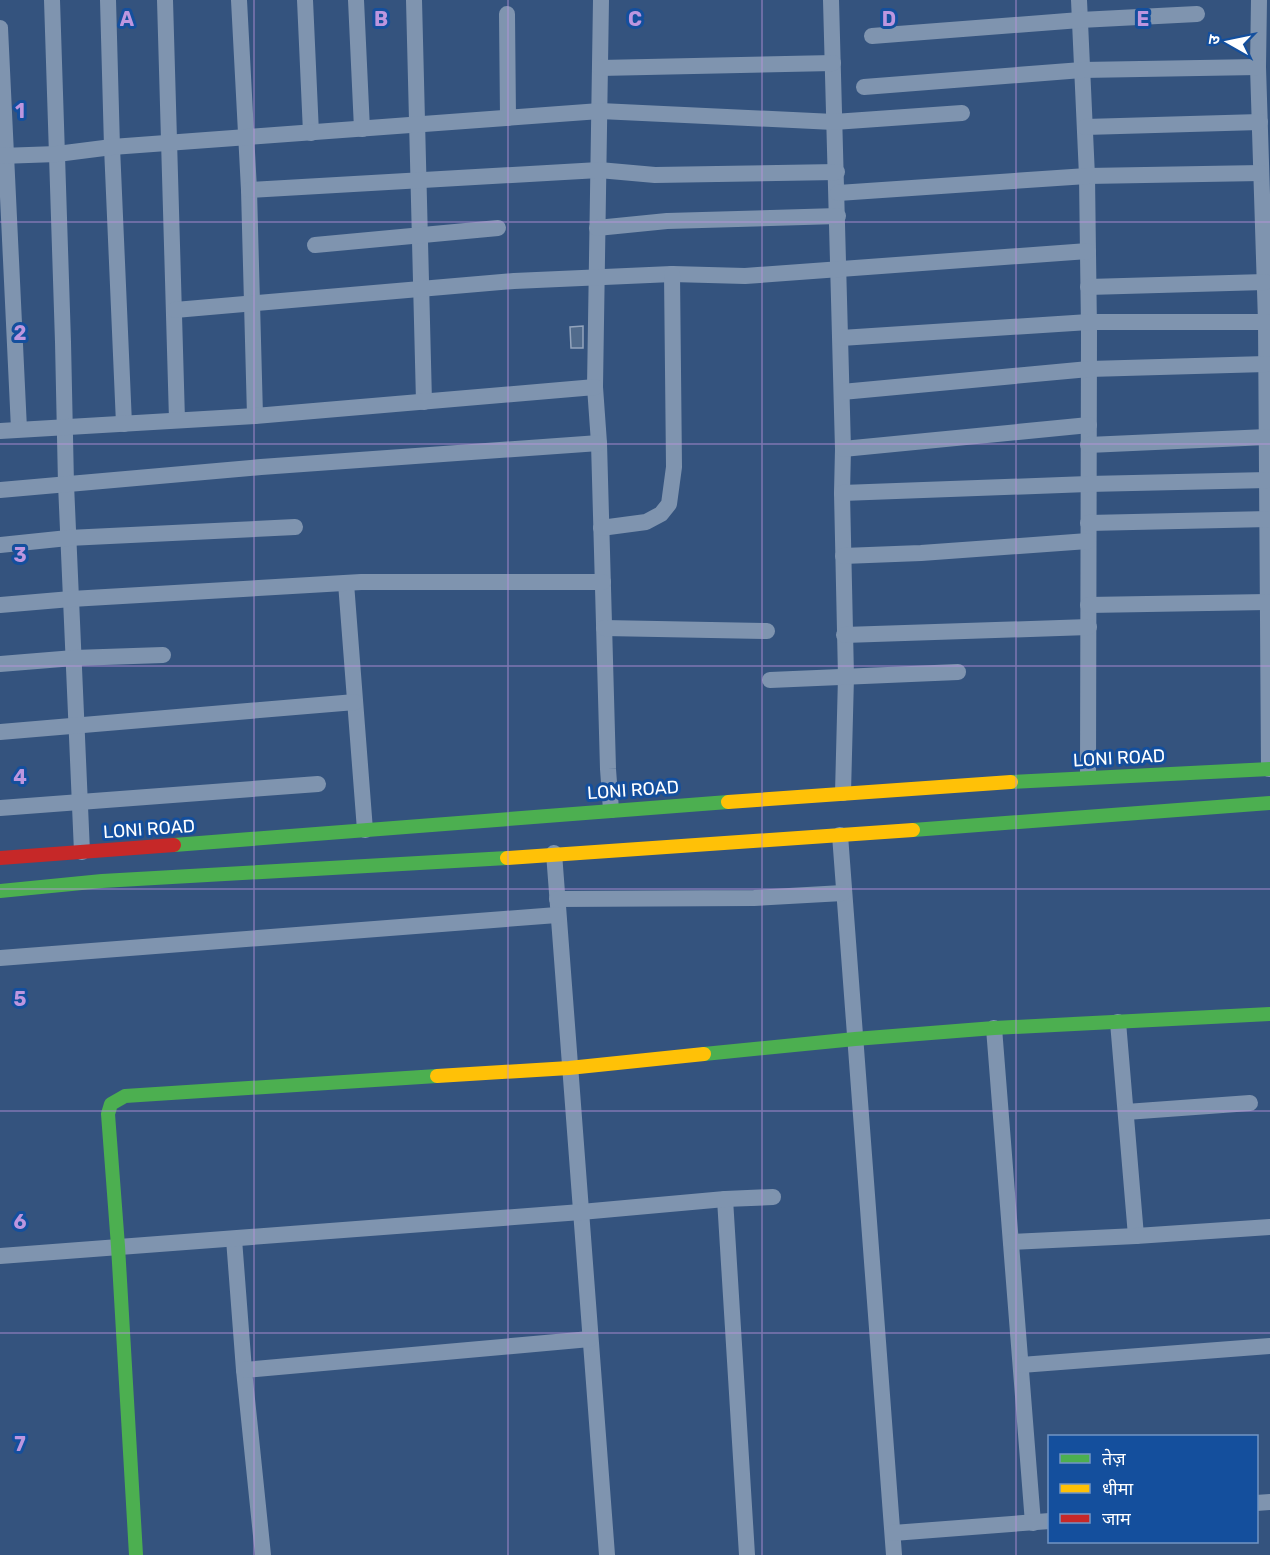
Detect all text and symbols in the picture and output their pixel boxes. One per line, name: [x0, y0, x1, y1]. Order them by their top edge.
text: A: [120, 7, 135, 31]
text: B: [374, 7, 388, 31]
text: C: [628, 7, 642, 31]
text: D: [882, 7, 896, 31]
text: E: [1137, 7, 1149, 31]
north arrow: [1198, 12, 1258, 72]
text: उ: [1204, 33, 1224, 46]
text: 1: [15, 99, 25, 123]
text: 2: [14, 321, 27, 345]
text: 3: [13, 543, 27, 567]
street label: LONI ROAD: [1072, 745, 1166, 771]
text: 4: [13, 765, 27, 789]
street label: LONI ROAD: [586, 776, 680, 804]
street label: LONI ROAD: [102, 815, 196, 843]
text: 5: [14, 987, 27, 1011]
text: 6: [13, 1210, 27, 1234]
text: 7: [14, 1432, 26, 1456]
legend: [1048, 1435, 1258, 1543]
text: तेज़: [1102, 1448, 1126, 1470]
text: धीमा: [1102, 1478, 1133, 1500]
text: जाम: [1102, 1508, 1132, 1530]

